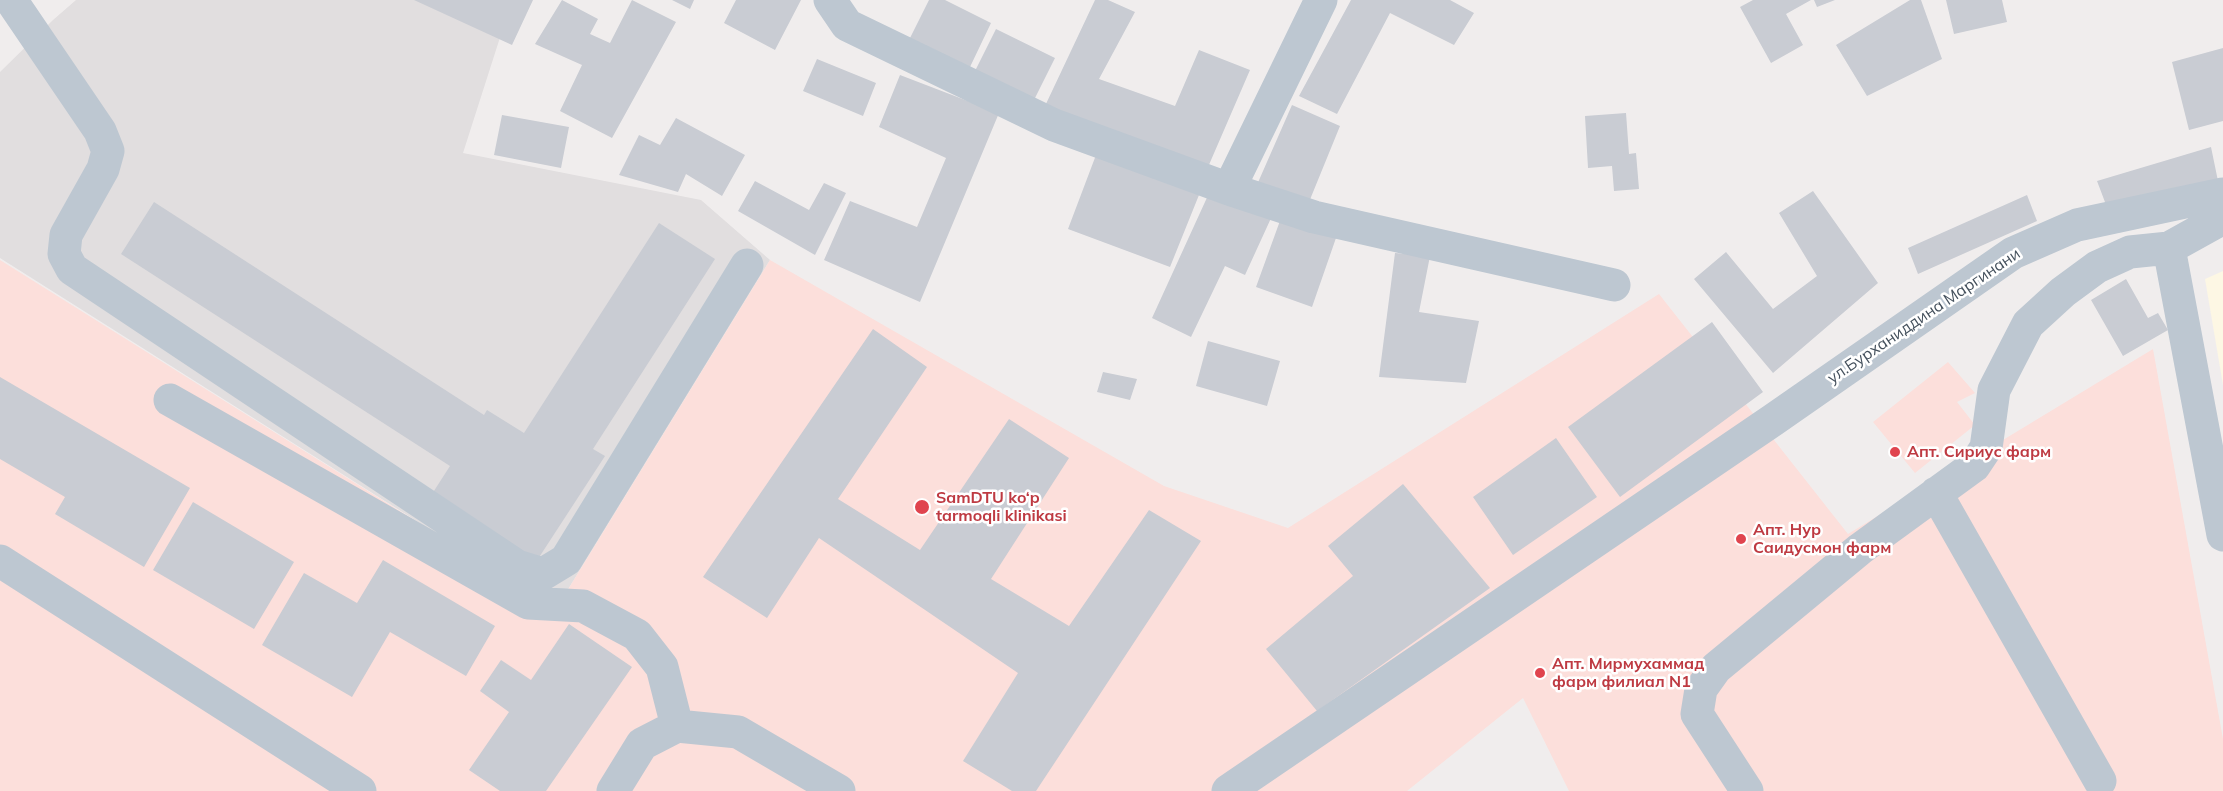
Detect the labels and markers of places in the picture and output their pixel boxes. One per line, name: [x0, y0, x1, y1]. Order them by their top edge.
place label: Апт. Сириус фарм: [1907, 442, 2051, 462]
marker: Апт. Сириус фарм: [1888, 445, 1902, 459]
place label: SamDTU ko‘p tarmoqli klinikasi: [936, 488, 1067, 526]
marker: SamDTU ko‘p tarmoqli klinikasi: [913, 498, 931, 516]
place label: Апт. Нур Саидусмон фарм: [1753, 520, 1891, 558]
marker: Апт. Нур Саидусмон фарм: [1734, 532, 1748, 546]
place label: Апт. Мирмухаммад фарм филиал N1: [1552, 654, 1704, 692]
marker: Апт. Мирмухаммад фарм филиал N1: [1533, 666, 1547, 680]

